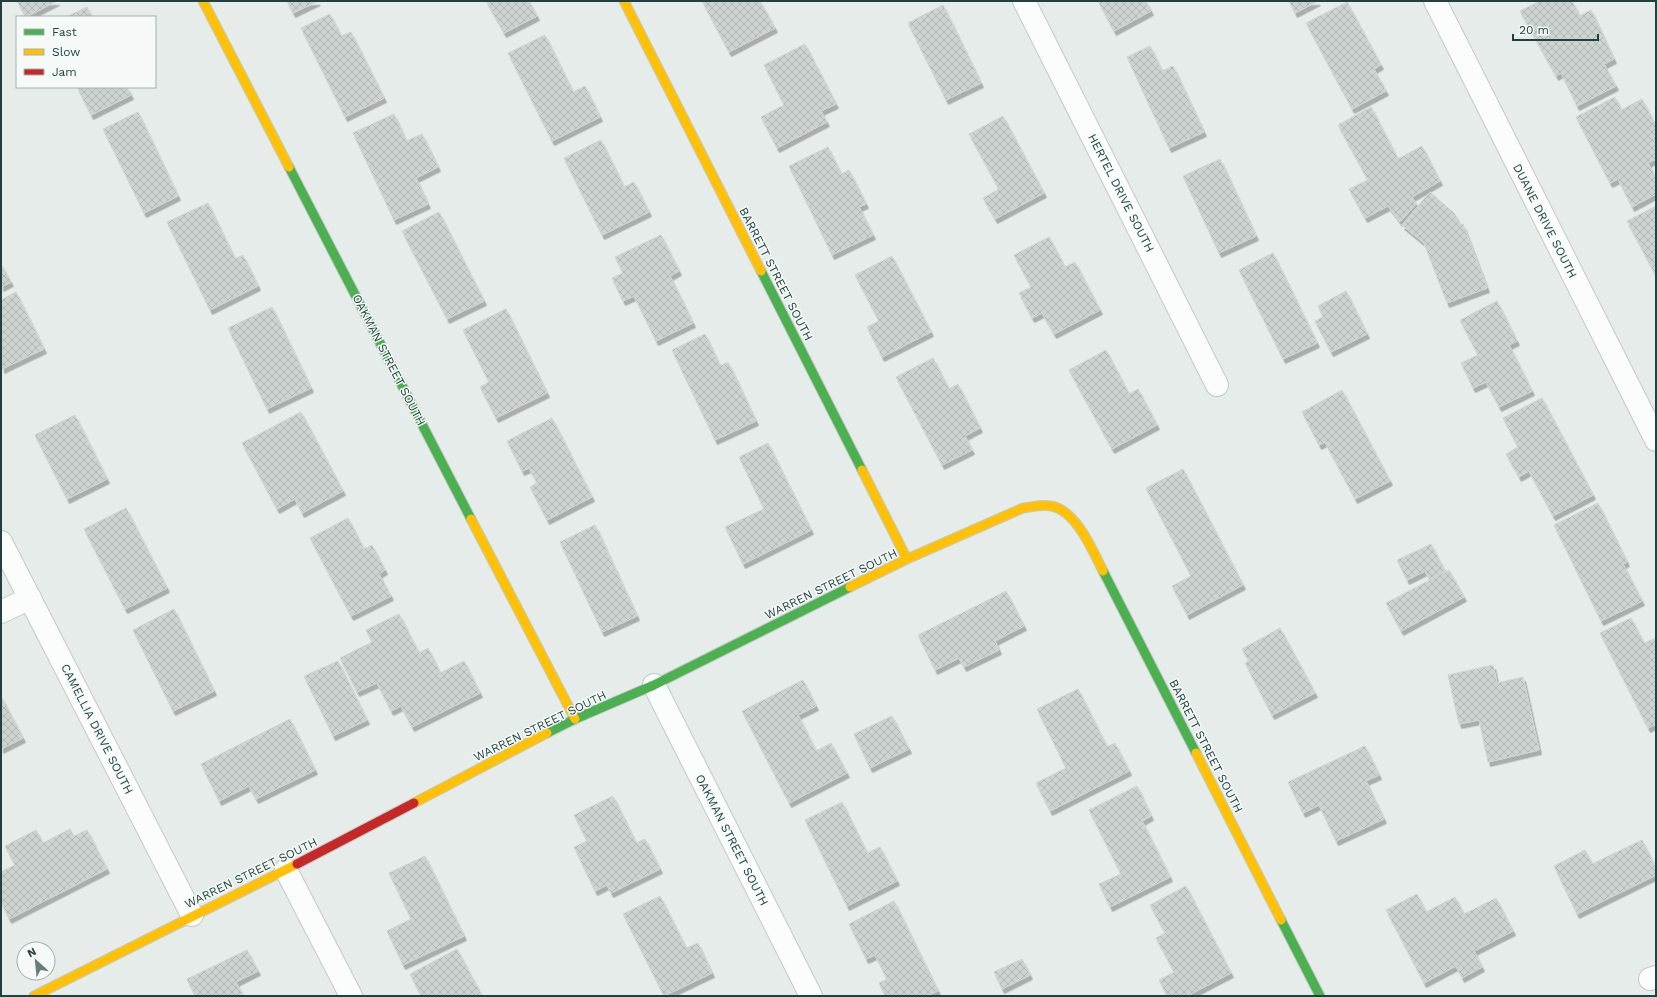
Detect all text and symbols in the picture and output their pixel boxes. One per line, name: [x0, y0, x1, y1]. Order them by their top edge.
legend: [16, 16, 156, 88]
scale bar: [1513, 16, 1598, 42]
text: 20 m: [1519, 23, 1549, 37]
text: Fast: [52, 25, 77, 39]
text: Slow: [52, 45, 80, 59]
text: Jam: [52, 65, 77, 79]
street label: HERTEL DRIVE SOUTH: [1085, 131, 1157, 255]
street label: DUANE DRIVE SOUTH: [1510, 162, 1580, 280]
street label: BARRETT STREET SOUTH: [736, 205, 816, 343]
street label: OAKMAN STREET SOUTH: [350, 292, 428, 428]
street label: WARREN STREET SOUTH: [762, 546, 900, 622]
street label: CAMELLIA DRIVE SOUTH: [58, 661, 136, 797]
street label: BARRETT STREET SOUTH: [1166, 677, 1246, 815]
street label: WARREN STREET SOUTH: [471, 688, 609, 764]
street label: OAKMAN STREET SOUTH: [693, 772, 771, 908]
street label: WARREN STREET SOUTH: [182, 835, 320, 911]
north arrow: [16, 941, 56, 981]
text: N: [25, 945, 38, 960]

